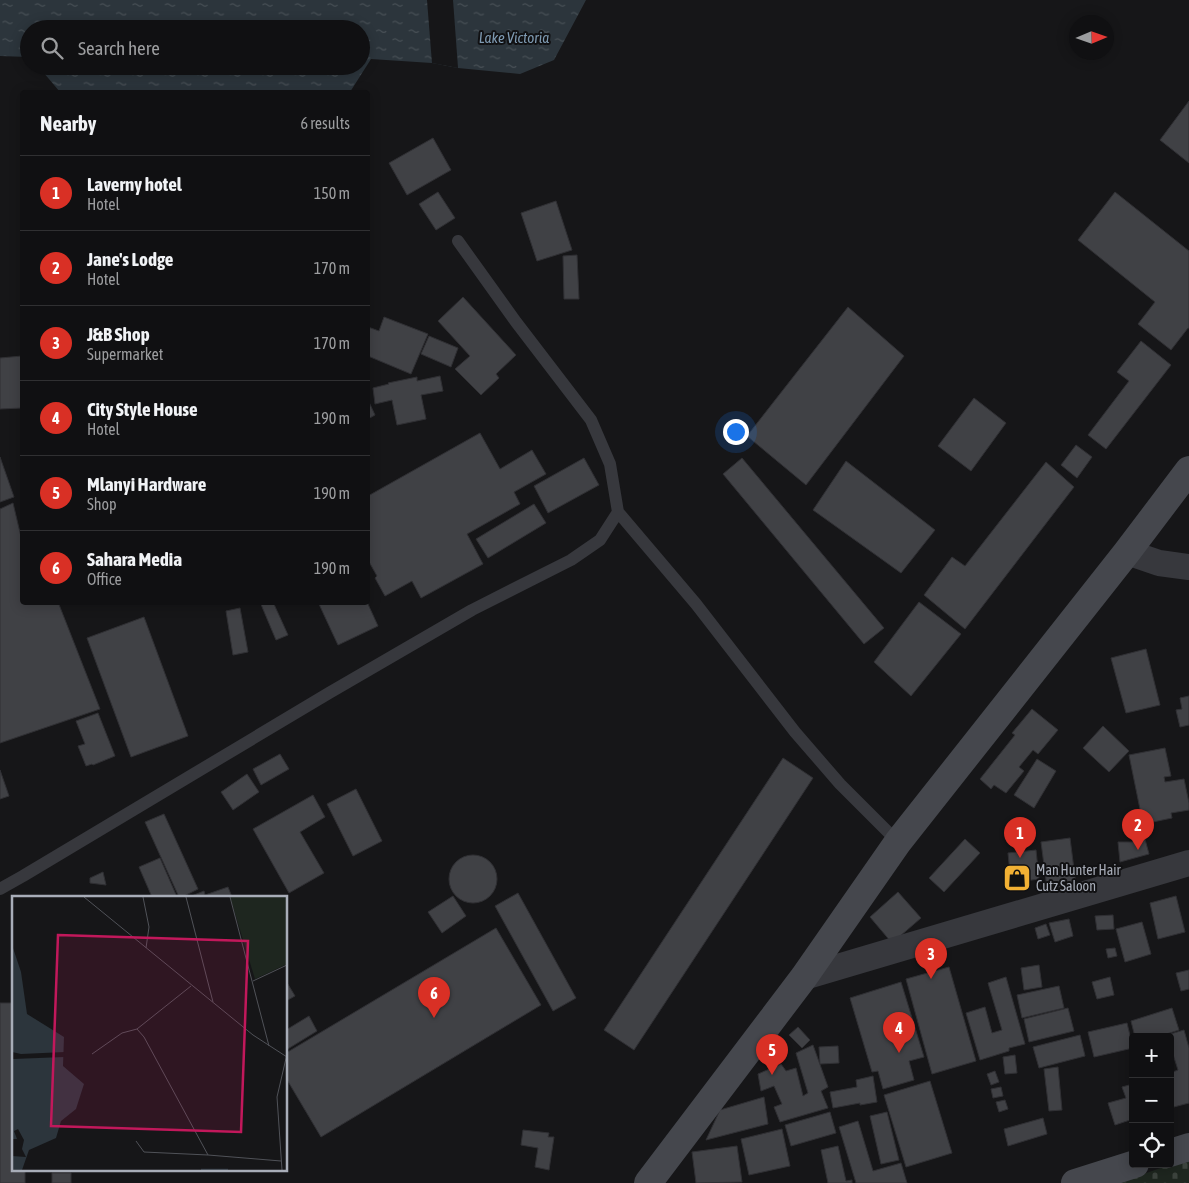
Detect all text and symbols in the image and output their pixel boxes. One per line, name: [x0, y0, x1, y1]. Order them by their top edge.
north arrow: [1069, 15, 1114, 60]
search box: [20, 20, 370, 75]
water label: Lake Victoria: [479, 29, 549, 46]
icon: search: [38, 34, 66, 62]
text: Search here: [78, 37, 160, 59]
text: Nearby: [40, 111, 96, 135]
text: 6 results: [300, 114, 350, 132]
text: Laverny hotel: [87, 173, 182, 195]
text: 1: [52, 184, 60, 202]
text: 150 m: [314, 184, 350, 202]
text: Hotel: [87, 195, 120, 213]
text: Jane's Lodge: [87, 248, 173, 270]
text: 2: [52, 259, 60, 277]
text: 170 m: [314, 259, 350, 277]
text: Hotel: [87, 270, 120, 288]
text: J&B Shop: [87, 323, 150, 345]
text: 3: [52, 334, 60, 352]
text: 170 m: [314, 334, 350, 352]
text: Supermarket: [87, 345, 163, 363]
text: City Style House: [87, 398, 198, 420]
text: 4: [52, 409, 60, 427]
text: 190 m: [314, 409, 350, 427]
your location: [723, 419, 749, 445]
text: Hotel: [87, 420, 120, 438]
text: Mlanyi Hardware: [87, 473, 206, 495]
text: 5: [52, 484, 60, 502]
text: 190 m: [314, 484, 350, 502]
text: Shop: [87, 495, 117, 513]
text: Sahara Media: [87, 548, 182, 570]
text: 6: [52, 559, 60, 577]
text: 190 m: [314, 559, 350, 577]
text: Office: [87, 570, 122, 588]
pin: 2: [1122, 809, 1154, 850]
pin: 1: [1004, 817, 1036, 858]
place label: Man Hunter Hair Cutz Saloon: [1036, 862, 1121, 894]
shop icon: Man Hunter Hair Cutz Saloon: [1002, 863, 1032, 893]
inset map: [12, 896, 288, 1170]
pin: 3: [915, 938, 947, 979]
pin: 6: [418, 977, 450, 1018]
pin: 4: [883, 1012, 915, 1053]
map controls: [1129, 1033, 1174, 1168]
button: +: [1129, 1033, 1174, 1078]
pin: 5: [756, 1034, 788, 1075]
button: −: [1129, 1078, 1174, 1123]
button: locate: [1129, 1123, 1174, 1168]

